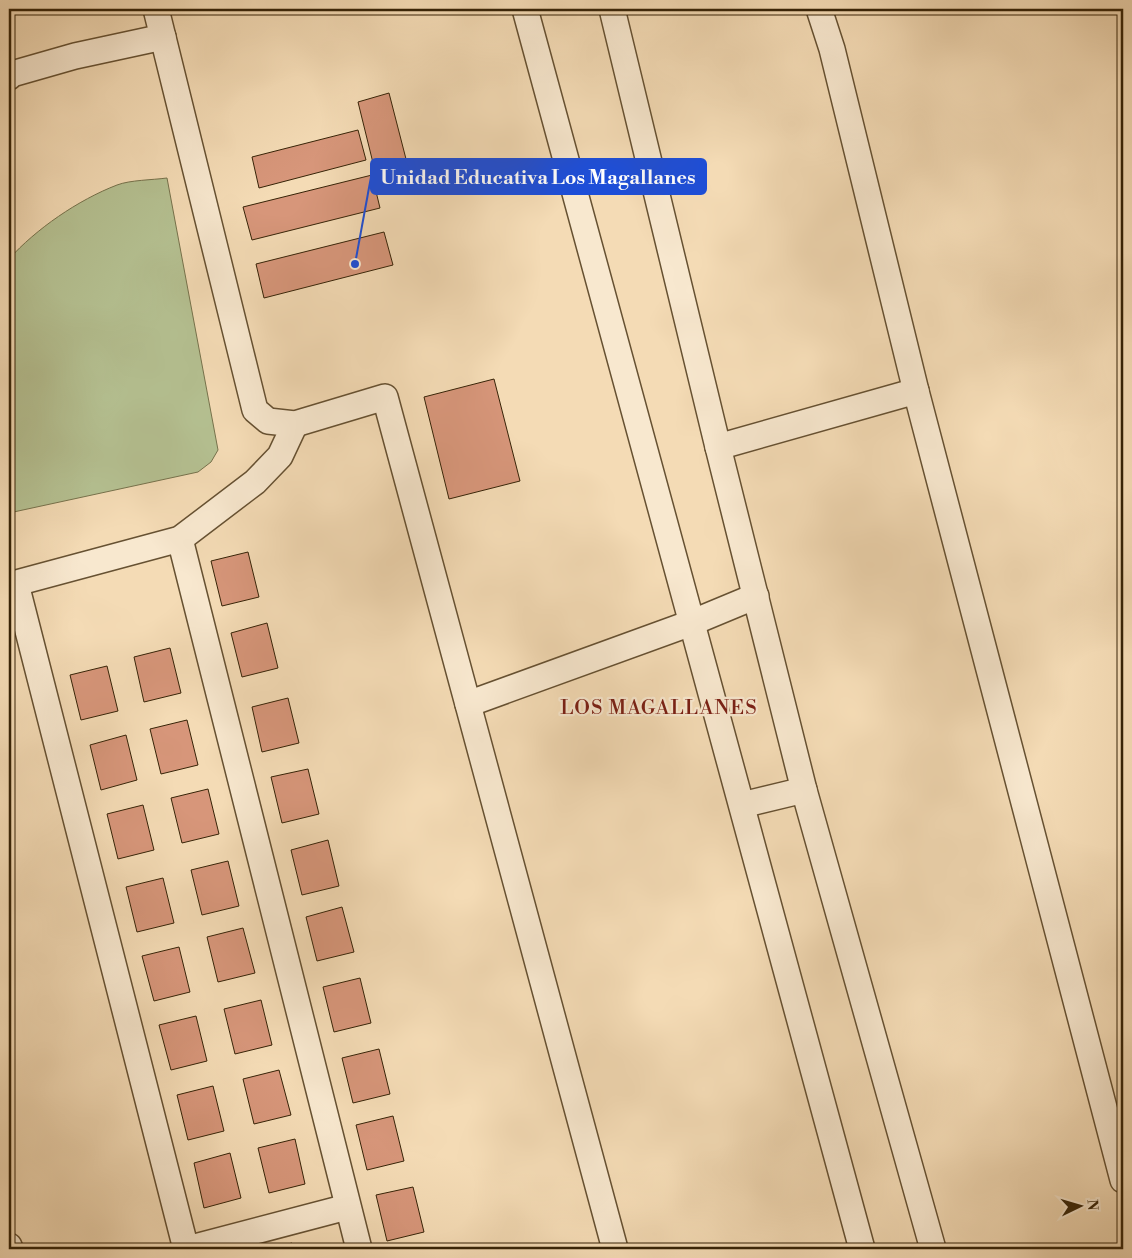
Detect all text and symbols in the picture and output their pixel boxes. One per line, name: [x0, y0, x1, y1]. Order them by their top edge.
callout: Unidad Educativa Los Magallanes: [371, 159, 706, 194]
text: Unidad Educativa Los Magallanes: [380, 166, 696, 191]
district label: LOS MAGALLANES: [560, 696, 758, 721]
north arrow: [1054, 1180, 1104, 1230]
text: N: [1083, 1199, 1101, 1211]

